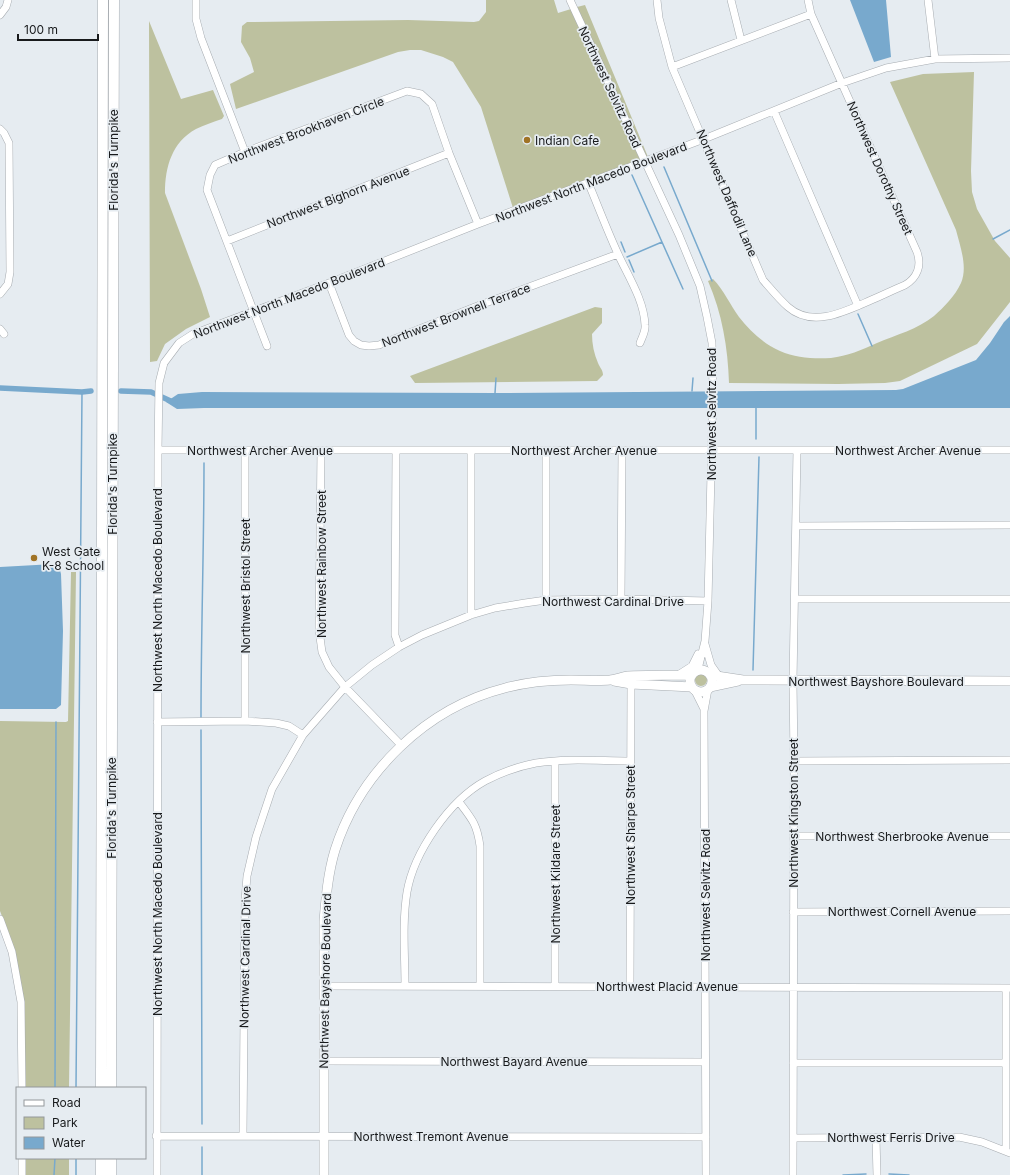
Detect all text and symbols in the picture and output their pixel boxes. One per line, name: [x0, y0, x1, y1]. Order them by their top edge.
scale bar: [18, 16, 98, 42]
text: 100 m: [24, 22, 58, 37]
street label: Northwest Selvitz Road: [575, 24, 645, 150]
street label: Northwest Brookhaven Circle: [226, 93, 386, 167]
street label: Northwest Dorothy Street: [844, 99, 916, 237]
street label: Florida's Turnpike: [106, 109, 121, 211]
street label: Northwest Daffodil Lane: [693, 127, 761, 259]
place label: Indian Cafe: [535, 133, 599, 148]
marker: Indian Cafe: [522, 135, 532, 145]
street label: Northwest North Macedo Boulevard: [493, 138, 689, 226]
street label: Northwest Bighorn Avenue: [264, 163, 412, 231]
street label: Northwest North Macedo Boulevard: [191, 254, 387, 342]
street label: Northwest Brownell Terrace: [380, 280, 532, 350]
street label: Northwest Selvitz Road: [704, 348, 719, 480]
street label: Florida's Turnpike: [105, 433, 120, 535]
street label: Northwest Archer Avenue: [187, 443, 333, 458]
street label: Northwest Archer Avenue: [511, 443, 657, 458]
street label: Northwest Archer Avenue: [835, 443, 981, 458]
street label: Northwest North Macedo Boulevard: [150, 488, 165, 692]
street label: Northwest Rainbow Street: [314, 490, 329, 638]
street label: Northwest Bristol Street: [238, 518, 253, 654]
place label: West Gate K-8 School: [42, 544, 104, 573]
marker: West Gate K-8 School: [29, 553, 39, 563]
street label: Northwest Cardinal Drive: [542, 594, 684, 609]
street label: Northwest Bayshore Boulevard: [788, 674, 964, 689]
street label: Northwest Kingston Street: [786, 738, 801, 888]
street label: Florida's Turnpike: [104, 757, 119, 859]
street label: Northwest Sharpe Street: [623, 765, 638, 905]
street label: Northwest Kildare Street: [548, 804, 563, 943]
street label: Northwest North Macedo Boulevard: [150, 812, 165, 1016]
street label: Northwest Selvitz Road: [698, 829, 713, 961]
street label: Northwest Sherbrooke Avenue: [815, 829, 989, 844]
street label: Northwest Cardinal Drive: [236, 886, 254, 1028]
street label: Northwest Bayshore Boulevard: [316, 893, 334, 1069]
street label: Northwest Cornell Avenue: [828, 904, 976, 919]
street label: Northwest Placid Avenue: [596, 979, 738, 994]
street label: Northwest Bayard Avenue: [440, 1054, 588, 1069]
legend: [16, 1087, 146, 1159]
text: Road: [52, 1095, 81, 1110]
text: Park: [52, 1115, 78, 1130]
street label: Northwest Tremont Avenue: [354, 1129, 508, 1144]
street label: Northwest Ferris Drive: [827, 1130, 955, 1145]
text: Water: [52, 1135, 86, 1150]

